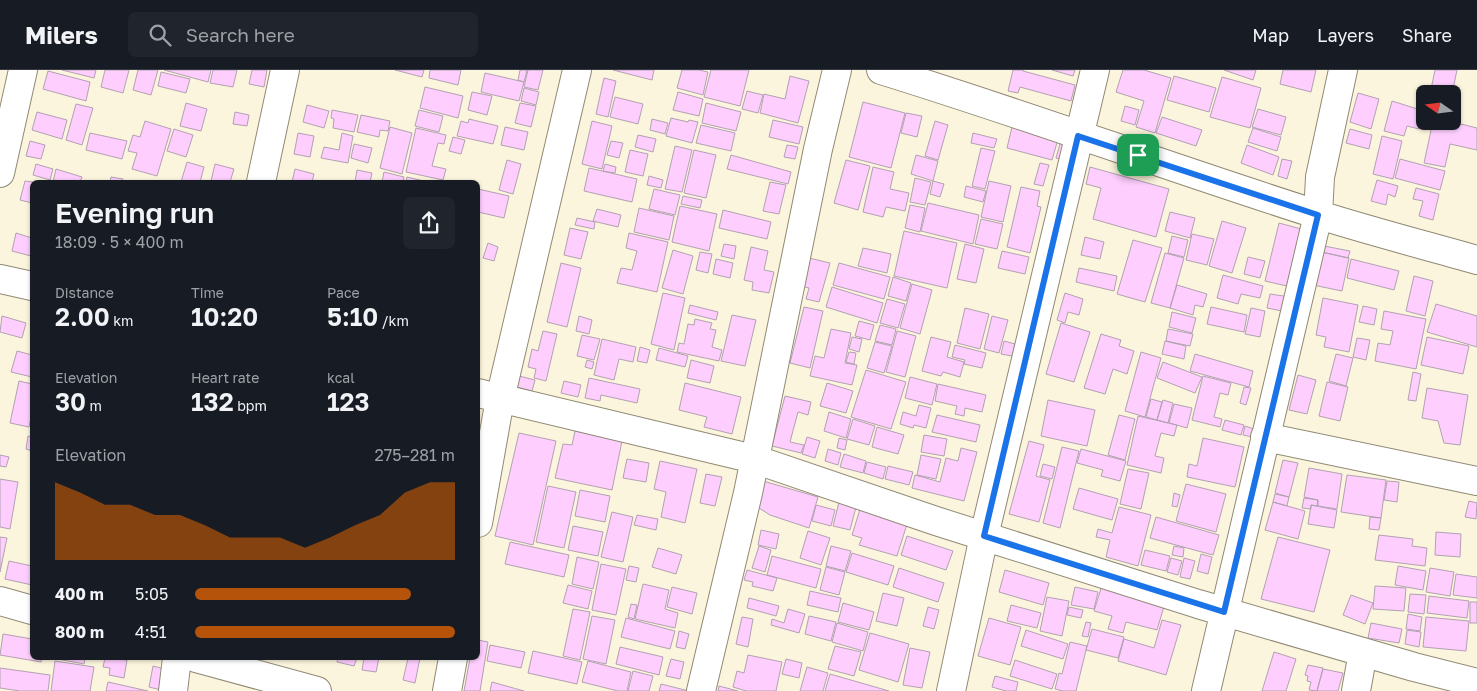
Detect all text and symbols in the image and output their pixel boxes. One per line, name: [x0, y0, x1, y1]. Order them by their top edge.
search box: [128, 12, 478, 57]
text: Milers: [25, 20, 98, 49]
icon: search: [146, 21, 174, 49]
text: Search here: [186, 23, 295, 46]
text: Map: [1252, 24, 1289, 46]
text: Layers: [1317, 24, 1374, 46]
text: Share: [1402, 24, 1452, 46]
north arrow: [1416, 85, 1461, 130]
map controls: [1416, 85, 1461, 130]
pin: [1117, 134, 1159, 176]
icon: arrive: [1124, 141, 1152, 169]
text: Evening run: [55, 196, 214, 229]
button: share: [403, 197, 455, 249]
text: 18:09 · 5 × 400 m: [55, 232, 184, 252]
text: Distance: [55, 284, 114, 301]
text: Time: [191, 284, 224, 301]
text: Pace: [327, 284, 360, 301]
text: 2.00: [55, 301, 110, 332]
text: 10:20: [191, 301, 258, 332]
text: 5:10: [327, 301, 378, 332]
text: km: [110, 312, 134, 329]
text: /km: [378, 312, 409, 329]
text: Elevation: [55, 369, 117, 386]
text: Heart rate: [191, 369, 259, 386]
text: kcal: [327, 369, 355, 386]
text: 30: [55, 386, 86, 417]
text: 132: [191, 386, 234, 417]
text: 123: [327, 386, 370, 417]
text: m: [86, 397, 102, 414]
text: bpm: [234, 397, 267, 414]
text: Elevation: [55, 445, 126, 465]
text: 275–281 m: [375, 445, 455, 465]
text: 400 m: [55, 584, 104, 604]
text: 5:05: [135, 584, 168, 604]
text: 800 m: [55, 622, 104, 642]
text: 4:51: [135, 622, 167, 642]

